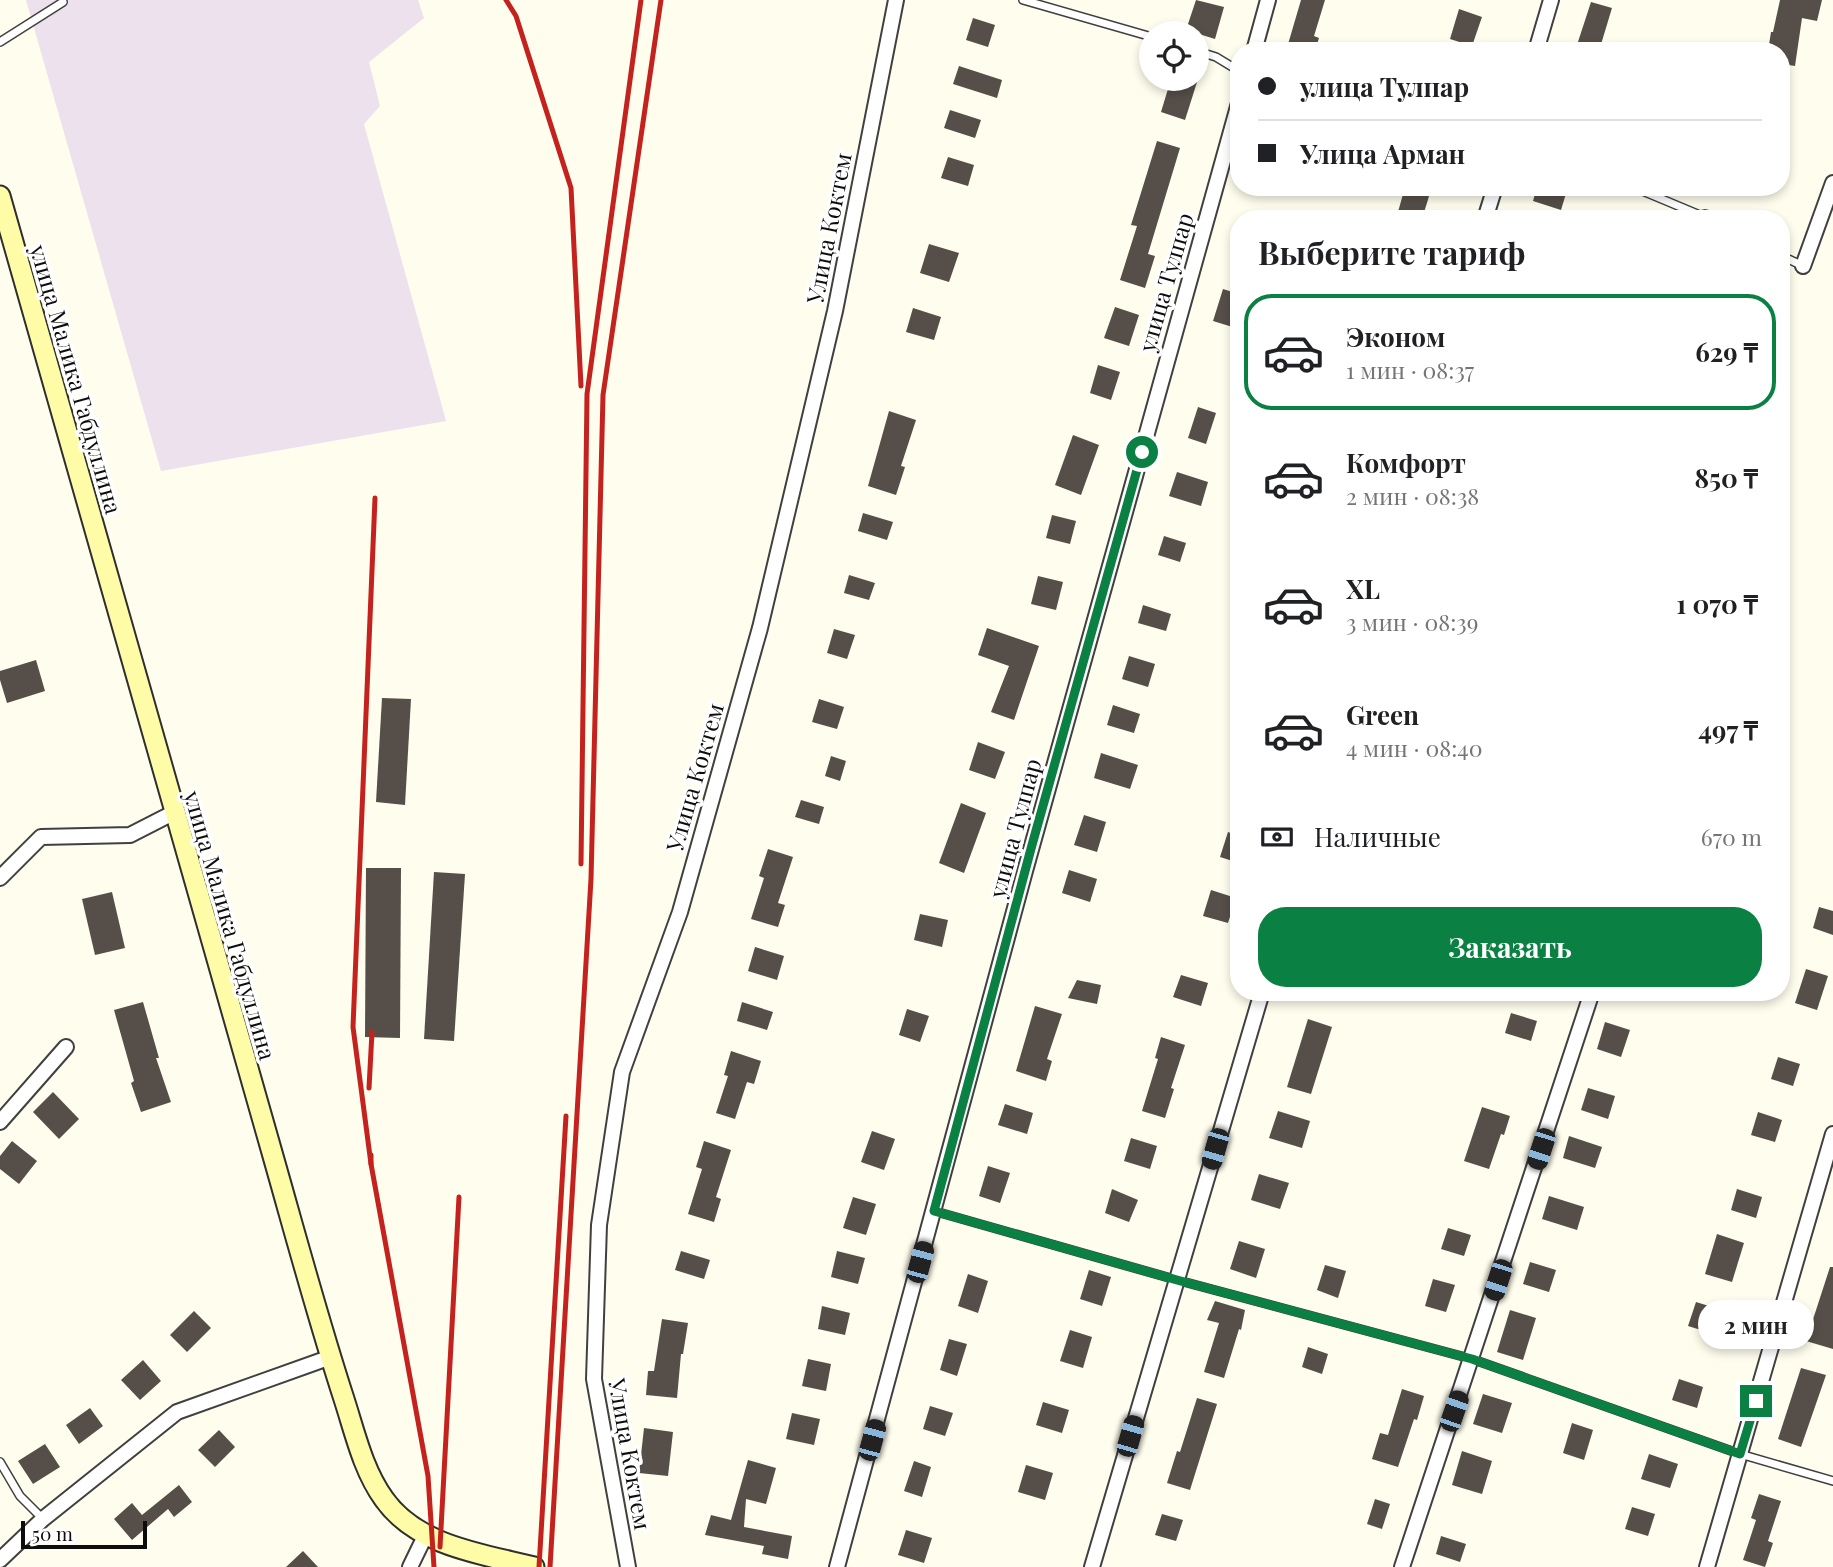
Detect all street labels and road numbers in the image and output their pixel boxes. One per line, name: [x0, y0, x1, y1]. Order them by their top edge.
street label: Улица Коктем: [798, 150, 858, 307]
street label: улица Тулпар: [1130, 209, 1200, 356]
street label: улица Малика Габдуллина: [23, 240, 130, 518]
street label: Улица Коктем: [658, 699, 730, 856]
street label: улица Тулпар: [980, 755, 1047, 902]
street label: улица Малика Габдуллина: [177, 786, 284, 1064]
street label: Улица Коктем: [602, 1375, 660, 1532]

